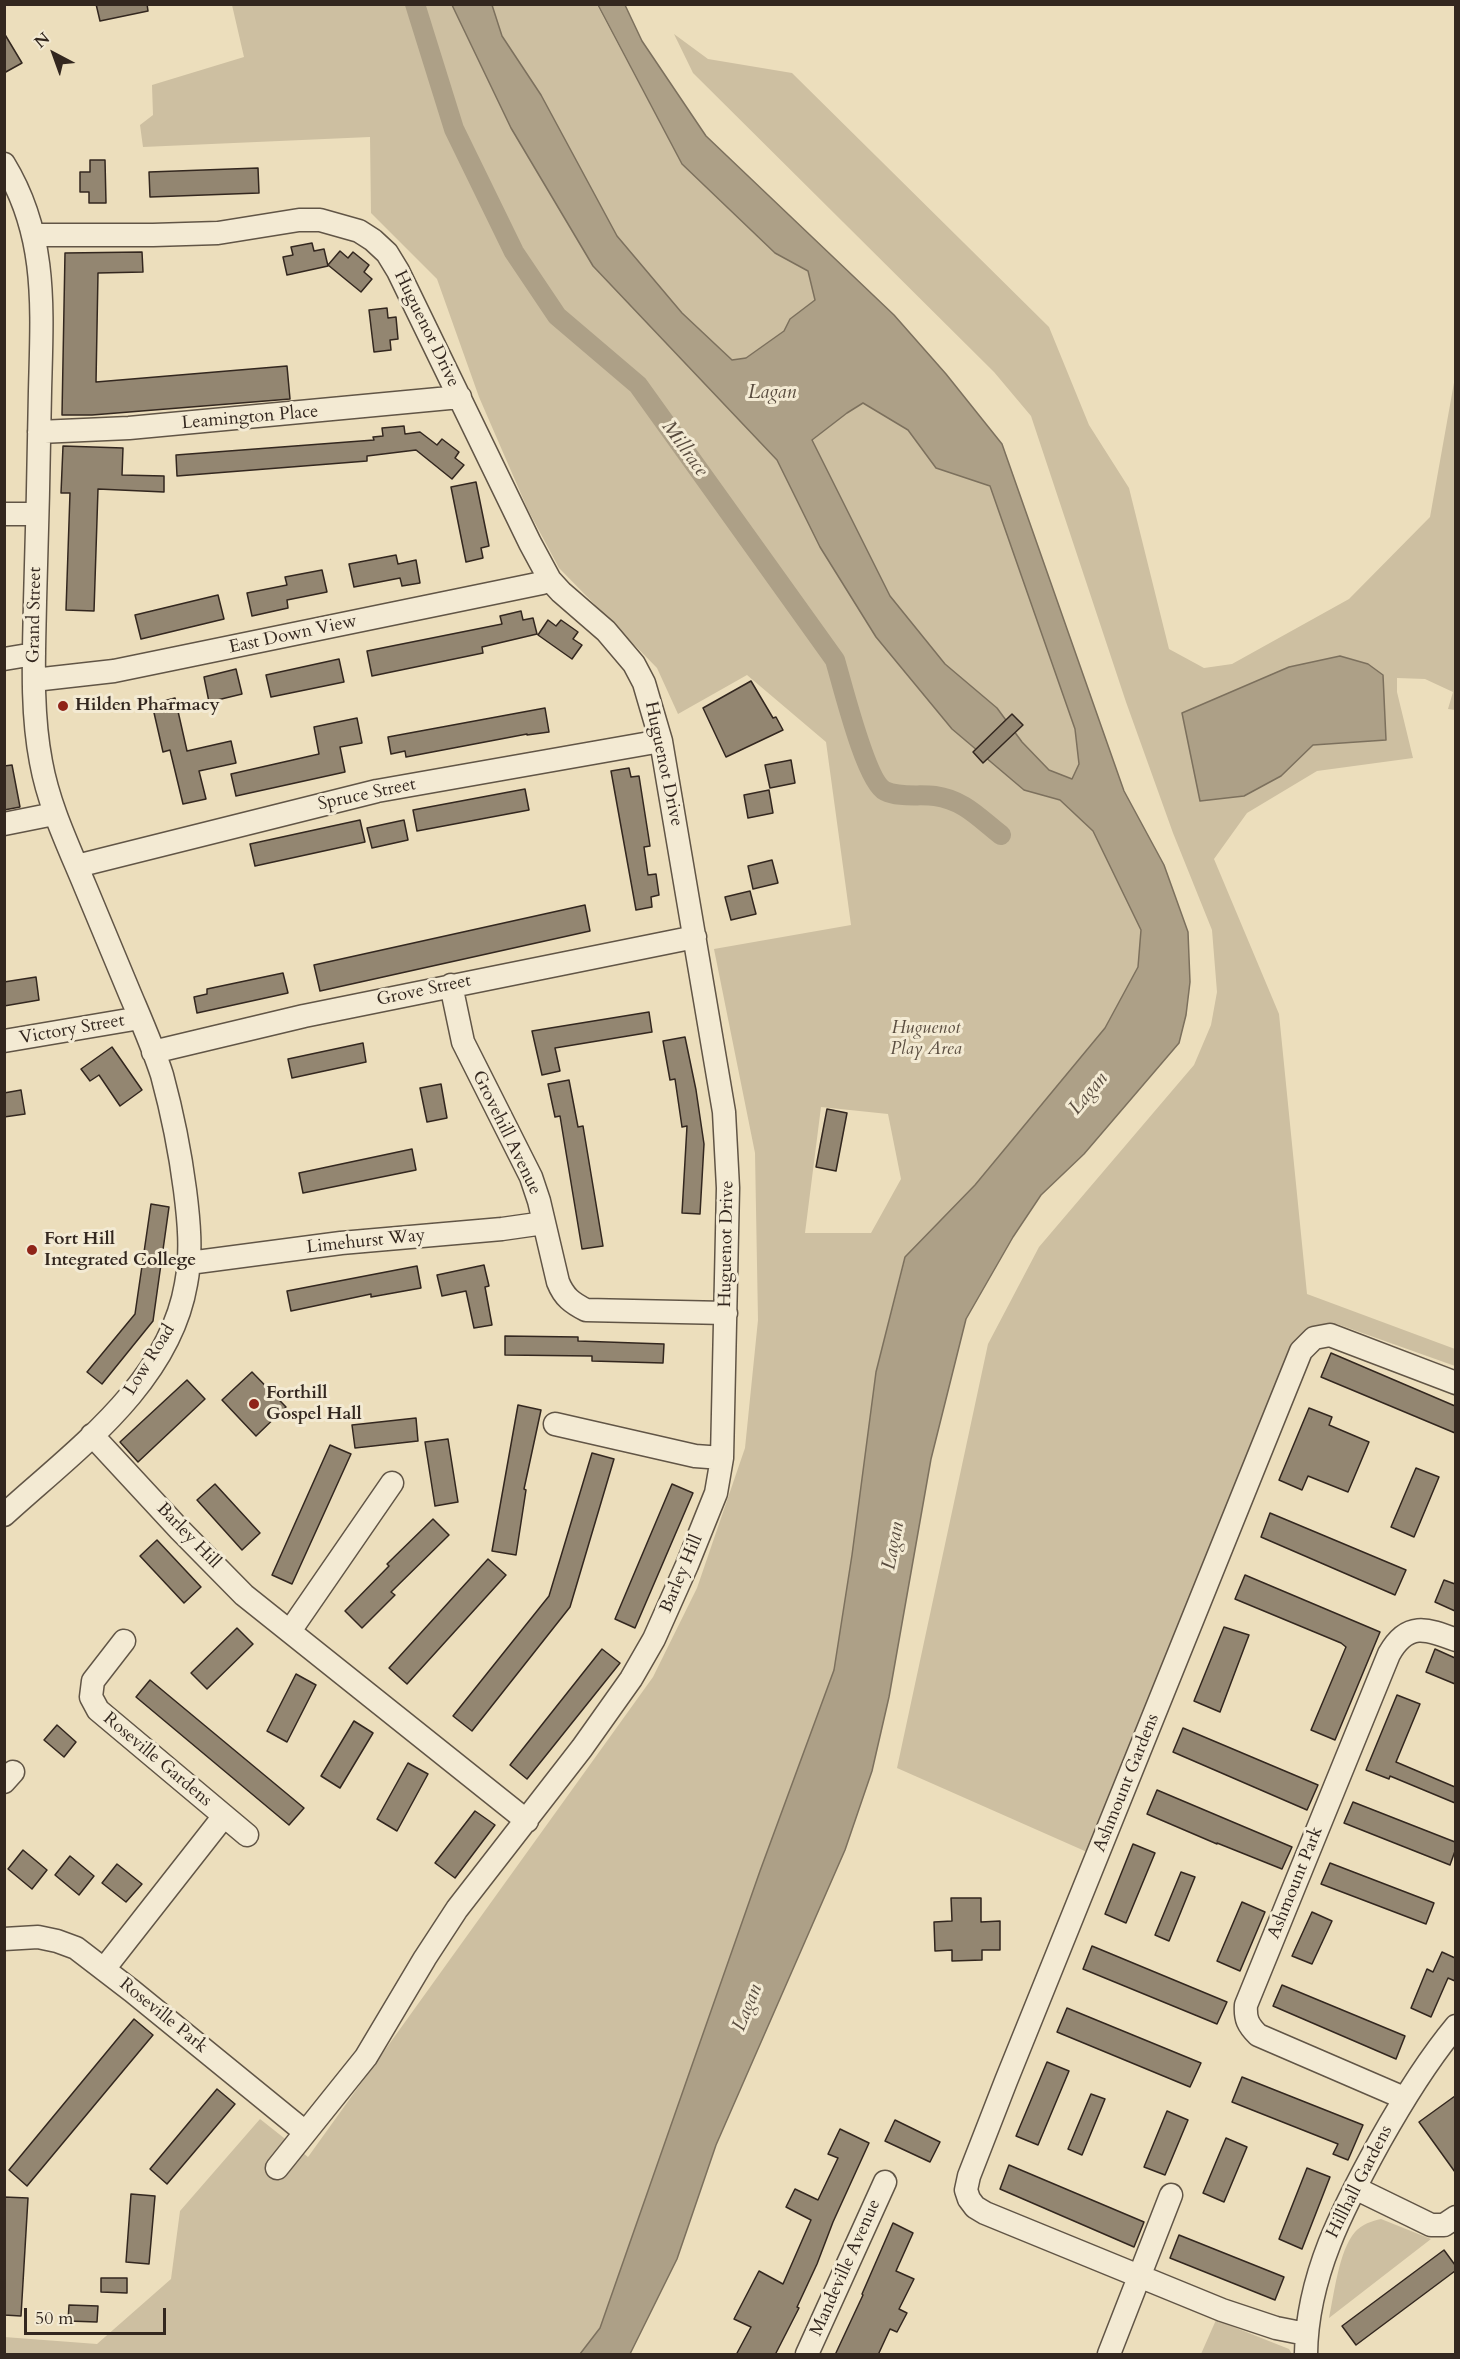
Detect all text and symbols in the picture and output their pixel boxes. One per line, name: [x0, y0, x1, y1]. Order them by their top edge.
north arrow: [24, 24, 84, 84]
text: N: [30, 28, 55, 53]
street label: Huguenot Drive: [388, 267, 464, 391]
water label: Lagan: [748, 381, 796, 405]
street label: Leamington Place: [181, 401, 319, 435]
water label: Millrace: [656, 416, 712, 482]
street label: Grand Street: [23, 567, 47, 663]
street label: East Down View: [227, 611, 359, 659]
place label: Hilden Pharmacy: [75, 695, 220, 717]
marker: Hilden Pharmacy: [56, 699, 70, 713]
street label: Huguenot Drive: [639, 700, 687, 828]
street label: Spruce Street: [316, 774, 418, 816]
street label: Grove Street: [375, 970, 473, 1012]
street label: Victory Street: [18, 1010, 126, 1050]
park label: Huguenot Play Area: [890, 1018, 962, 1060]
street label: Grovehill Avenue: [467, 1068, 545, 1198]
water label: Lagan: [1064, 1068, 1114, 1120]
street label: Huguenot Drive: [715, 1180, 739, 1308]
street label: Limehurst Way: [306, 1225, 426, 1259]
place label: Fort Hill Integrated College: [44, 1229, 196, 1272]
marker: Fort Hill Integrated College: [25, 1243, 39, 1257]
street label: Low Road: [120, 1321, 180, 1399]
place label: Forthill Gospel Hall: [266, 1383, 362, 1426]
marker: Forthill Gospel Hall: [247, 1397, 261, 1411]
street label: Barley Hill: [151, 1499, 225, 1573]
water label: Lagan: [878, 1520, 910, 1572]
street label: Barley Hill: [656, 1532, 708, 1616]
street label: Roseville Gardens: [98, 1708, 216, 1812]
street label: Ashmount Gardens: [1089, 1711, 1165, 1855]
street label: Ashmount Park: [1264, 1824, 1328, 1942]
street label: Roseville Park: [114, 1974, 212, 2058]
water label: Lagan: [728, 1981, 768, 2035]
street label: Hillhall Gardens: [1322, 2122, 1398, 2242]
street label: Mandeville Avenue: [806, 2196, 886, 2340]
scale bar: [27, 2296, 170, 2334]
text: 50 m: [35, 2306, 74, 2331]

